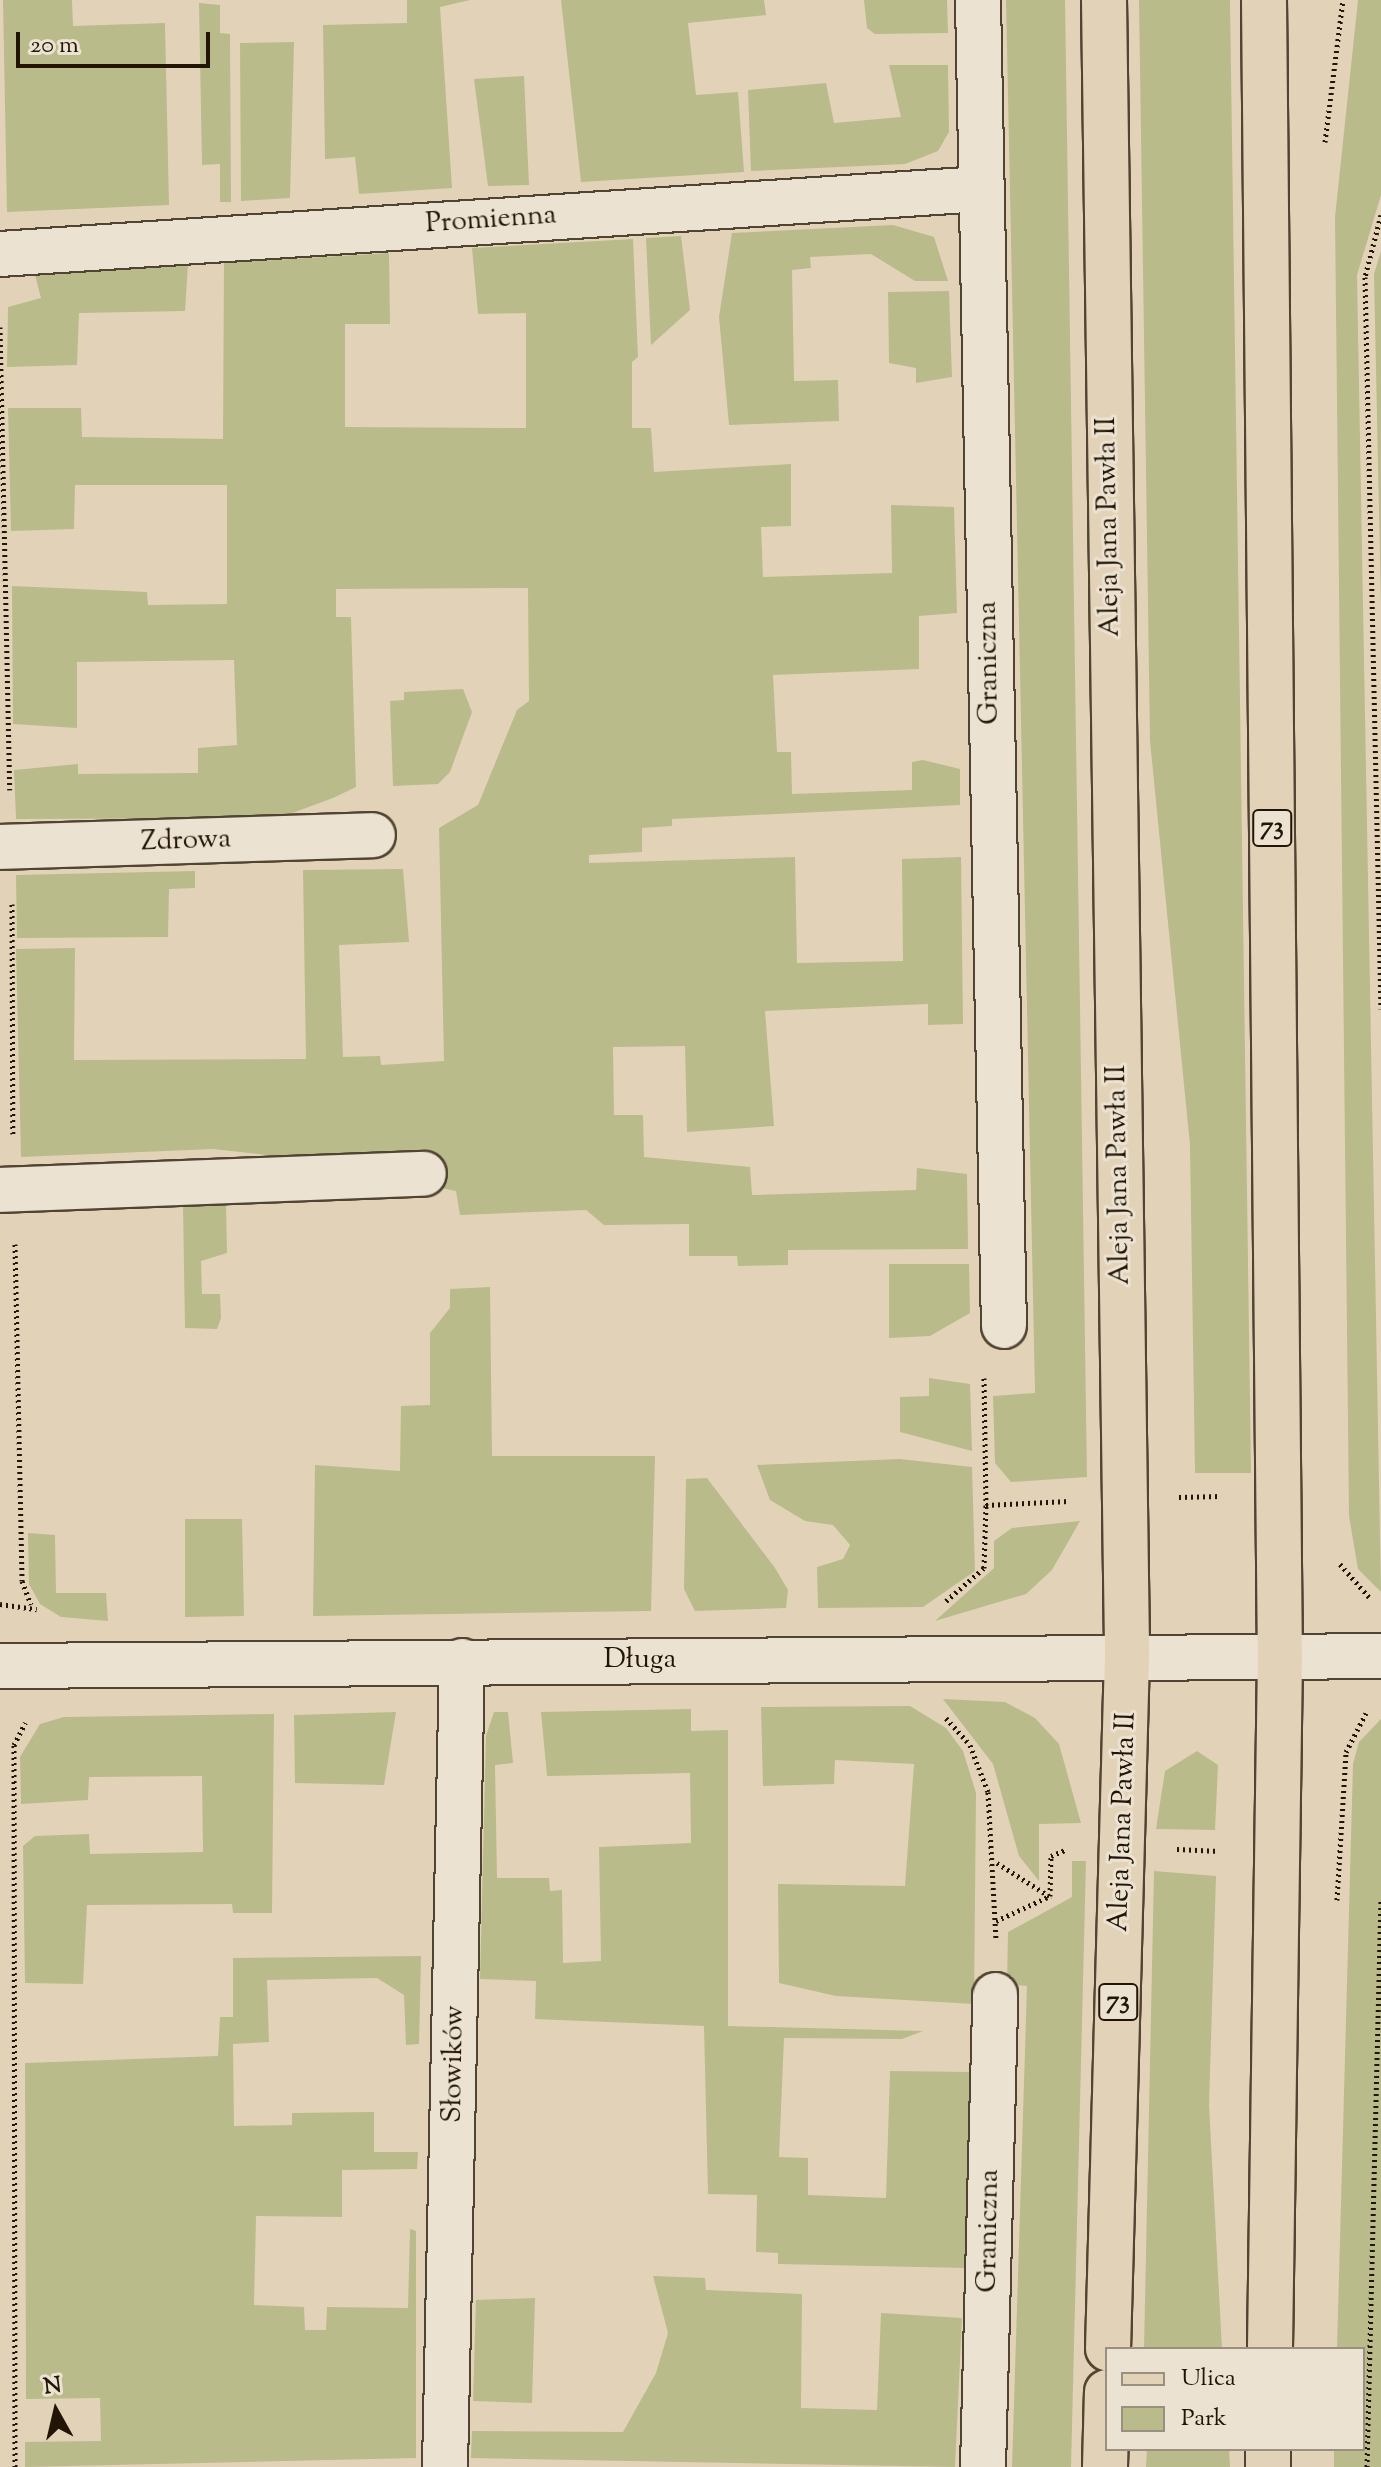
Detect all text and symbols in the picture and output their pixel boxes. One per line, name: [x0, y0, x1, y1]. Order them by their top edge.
scale bar: [20, 16, 214, 66]
text: 20 m: [30, 29, 79, 63]
street label: Promienna: [424, 199, 558, 241]
street label: Aleja Jana Pawła II: [1090, 417, 1128, 637]
street label: Graniczna: [971, 601, 1007, 725]
road number: 73: [1252, 806, 1292, 850]
street label: Zdrowa: [140, 823, 232, 859]
street label: Aleja Jana Pawła II: [1100, 1065, 1138, 1285]
street label: Długa: [604, 1643, 676, 1677]
street label: Aleja Jana Pawła II: [1102, 1711, 1144, 1933]
road number: 73: [1098, 1980, 1138, 2024]
street label: Słowików: [436, 2005, 472, 2123]
street label: Graniczna: [971, 2169, 1007, 2293]
legend: [1105, 2347, 1365, 2451]
text: Ulica: [1181, 2362, 1236, 2396]
text: N: [42, 2370, 64, 2404]
north arrow: [16, 2371, 96, 2451]
text: Park: [1181, 2402, 1227, 2436]

